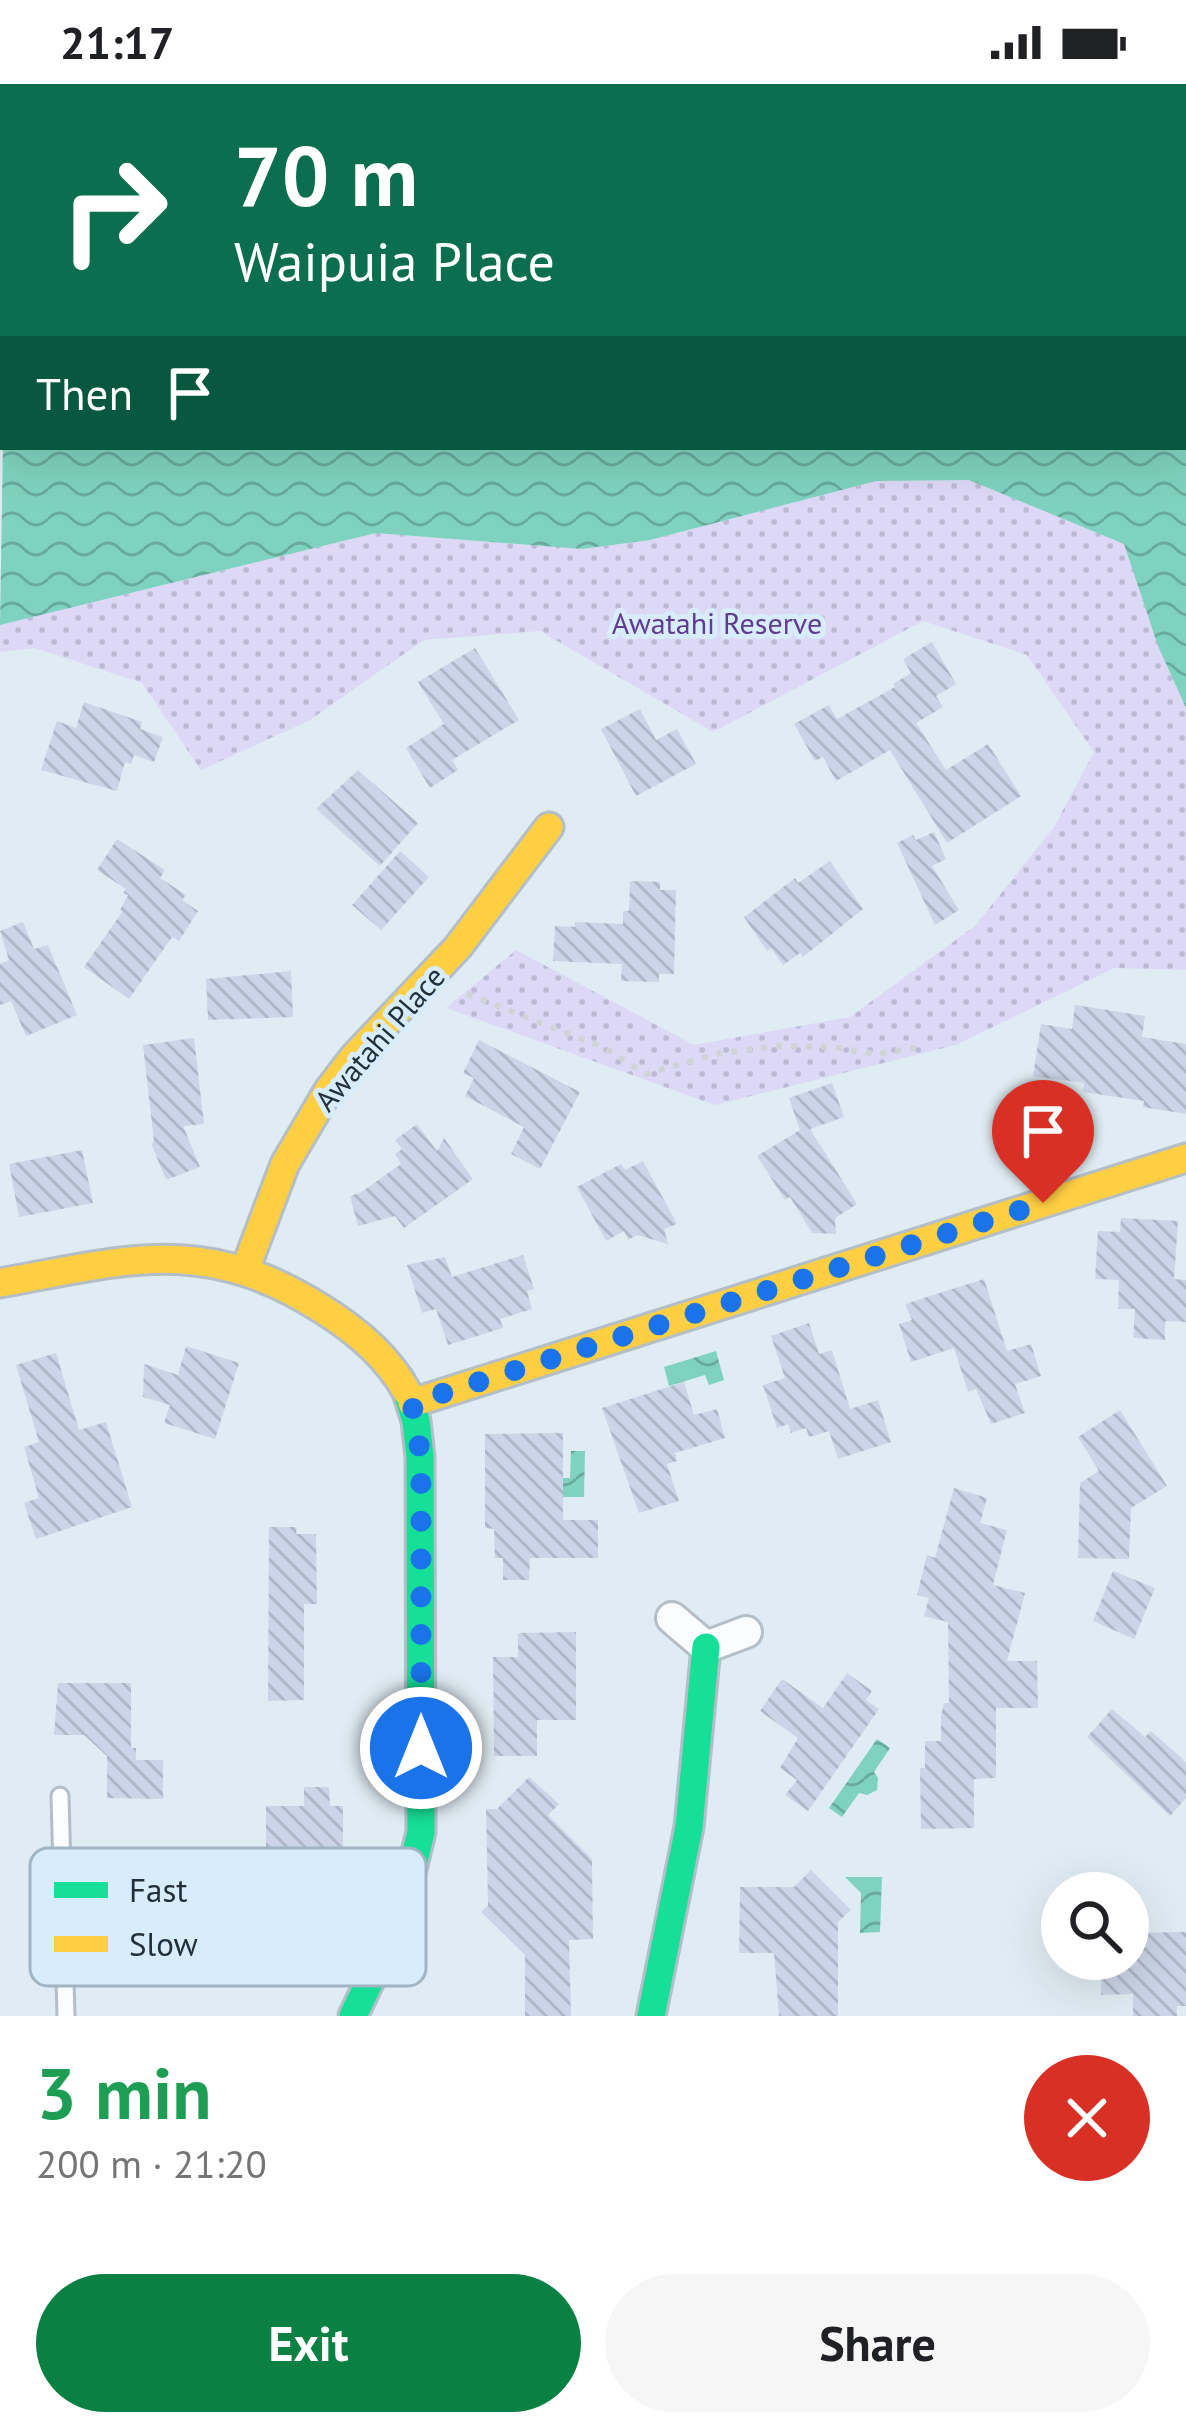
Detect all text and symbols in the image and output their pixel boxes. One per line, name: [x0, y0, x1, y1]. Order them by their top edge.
text: 21:17: [60, 13, 174, 71]
text: 70 m: [234, 120, 418, 229]
icon: right: [36, 132, 192, 288]
text: Waipuia Place: [234, 226, 555, 296]
icon: arrive: [157, 360, 223, 426]
text: Then: [36, 364, 133, 422]
park label: Awatahi Reserve: [612, 603, 822, 642]
street label: Awatahi Place: [305, 957, 453, 1119]
pin: [992, 1080, 1094, 1203]
icon: arrive: [1010, 1098, 1076, 1164]
position arrow: [358, 1685, 484, 1811]
legend: [30, 1848, 426, 1986]
text: Fast: [129, 1868, 188, 1911]
map controls: [1041, 1872, 1149, 1980]
button: search: [1041, 1872, 1149, 1980]
text: Slow: [129, 1922, 198, 1965]
text: 3 min: [36, 2046, 212, 2139]
button: close: [1024, 2055, 1150, 2181]
text: 200 m · 21:20: [36, 2138, 267, 2189]
button: Exit: [36, 2274, 581, 2412]
button: Share: [605, 2274, 1150, 2412]

